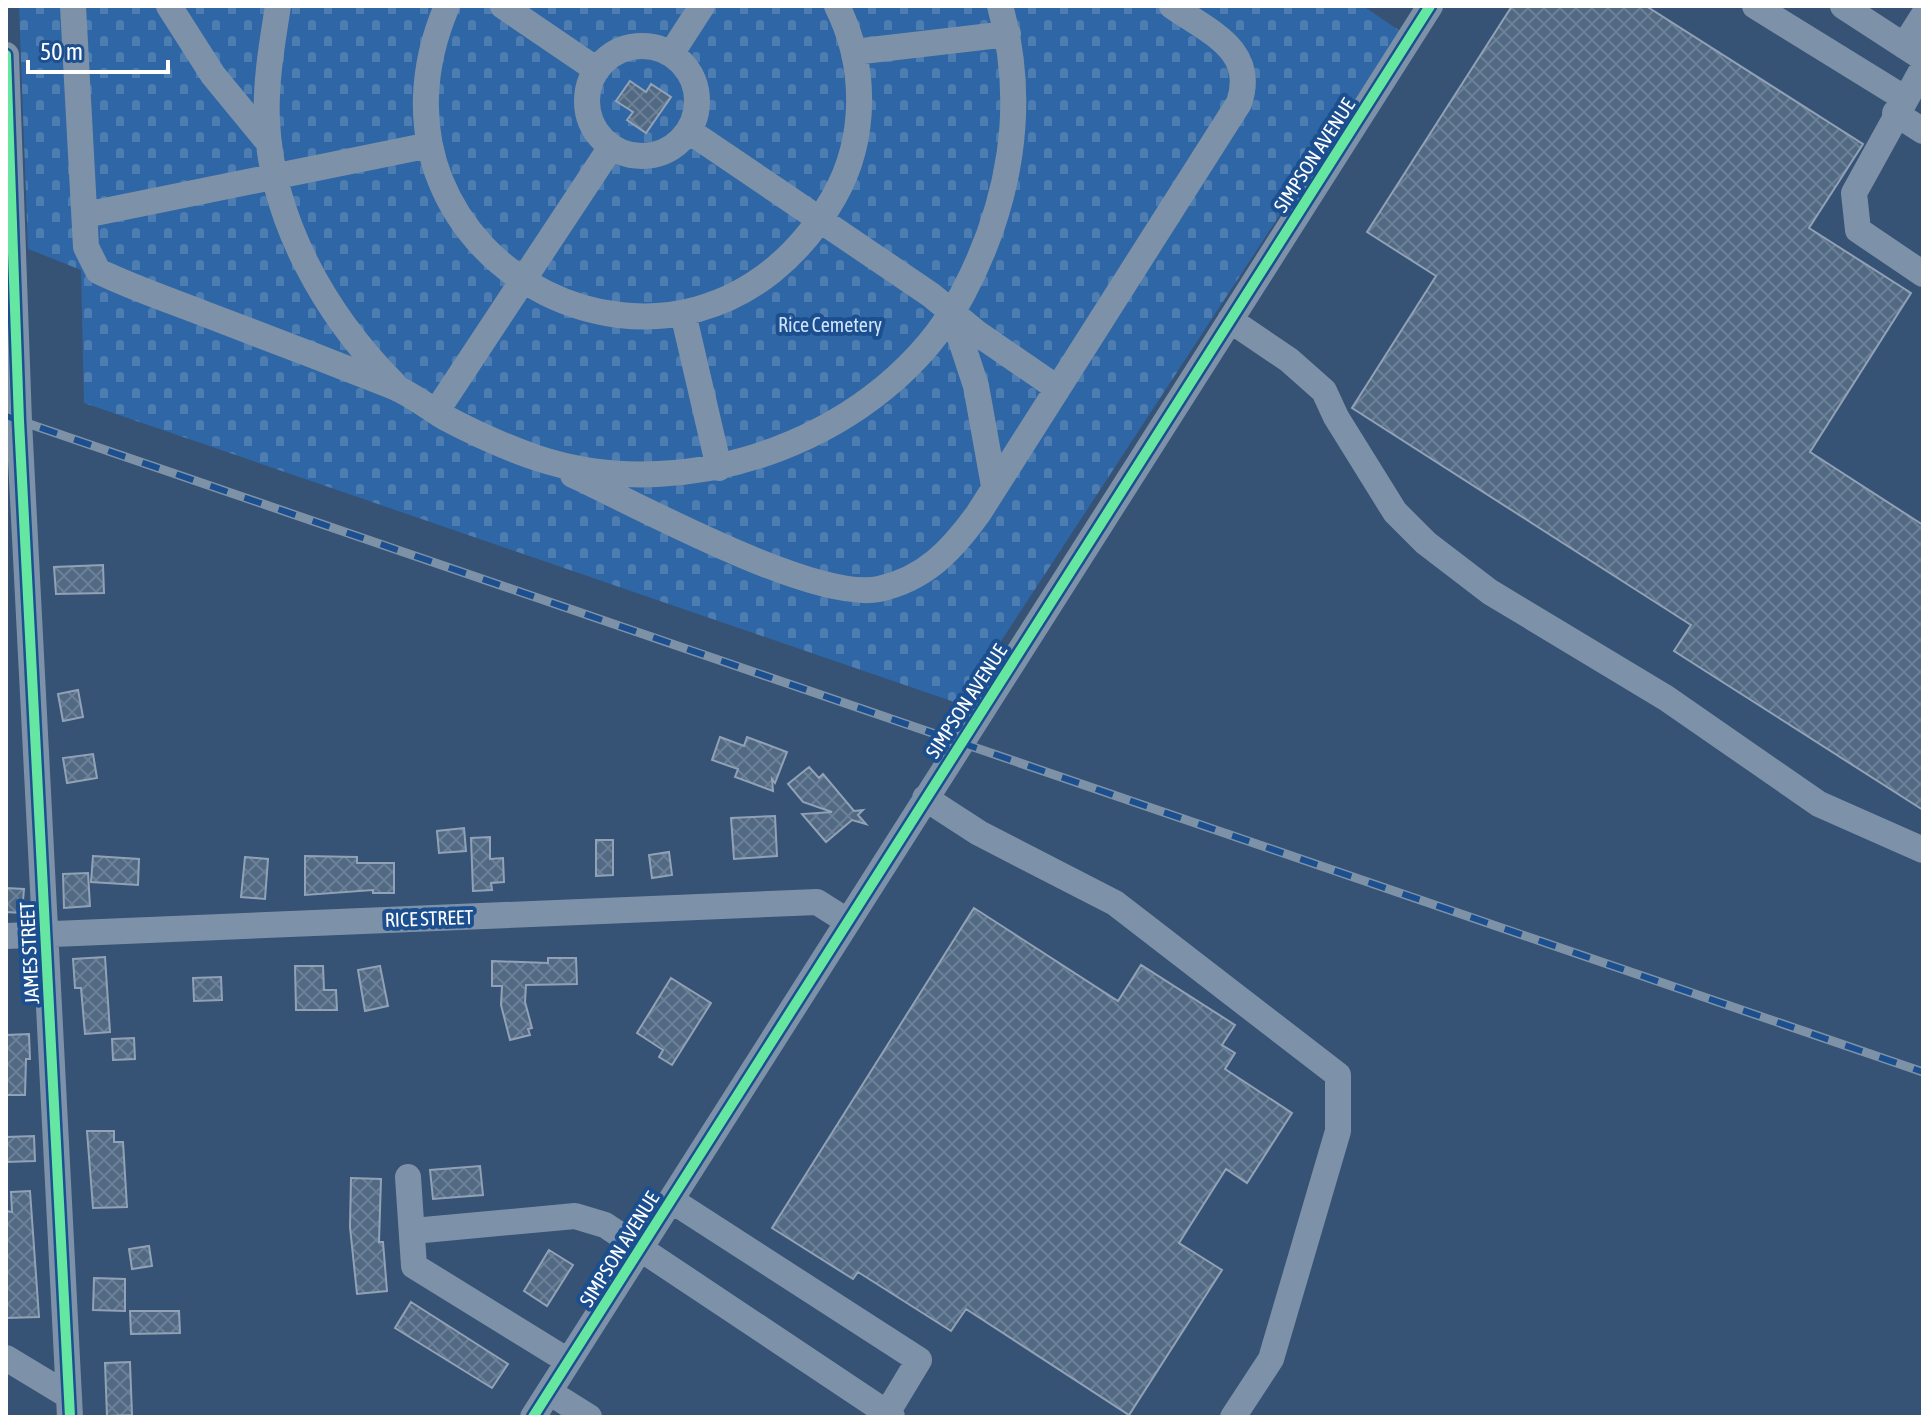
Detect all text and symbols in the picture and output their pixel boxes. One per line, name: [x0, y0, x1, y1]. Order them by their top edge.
scale bar: [28, 24, 168, 74]
text: 50 m: [40, 38, 83, 65]
street label: SIMPSON AVENUE: [1269, 93, 1360, 216]
park label: Rice Cemetery: [778, 313, 882, 336]
street label: SIMPSON AVENUE: [921, 639, 1012, 762]
street label: JAMES STREET: [15, 901, 43, 1005]
street label: RICE STREET: [384, 905, 474, 931]
street label: SIMPSON AVENUE: [574, 1187, 664, 1311]

